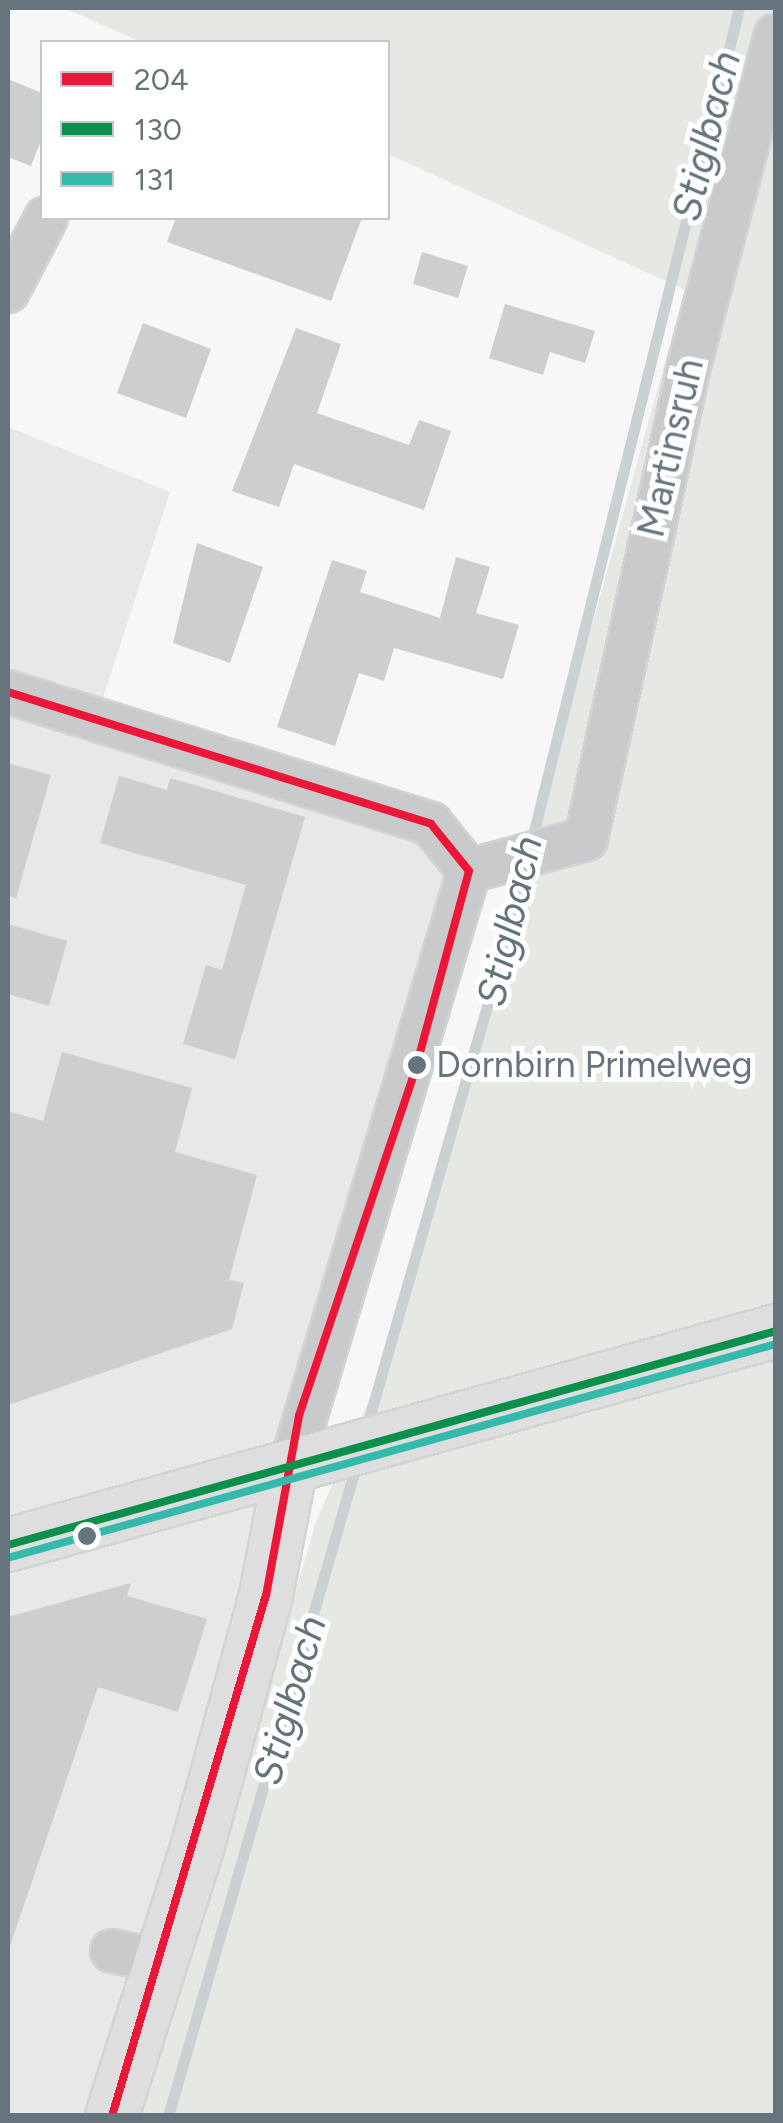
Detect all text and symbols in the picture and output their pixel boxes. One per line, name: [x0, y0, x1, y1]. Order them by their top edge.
legend: [40, 40, 390, 220]
water label: Stiglbach: [662, 46, 750, 226]
text: 204: [134, 61, 189, 98]
text: 130: [134, 111, 182, 148]
text: 131: [134, 161, 175, 198]
street label: Martinsruh: [628, 354, 714, 542]
water label: Stiglbach: [466, 831, 552, 1011]
place label: Dornbirn Primelweg: [436, 1043, 753, 1087]
marker: Dornbirn Primelweg: [407, 1055, 427, 1075]
unlabelled marker: [77, 1526, 97, 1546]
water label: Stiglbach: [242, 1610, 336, 1790]

